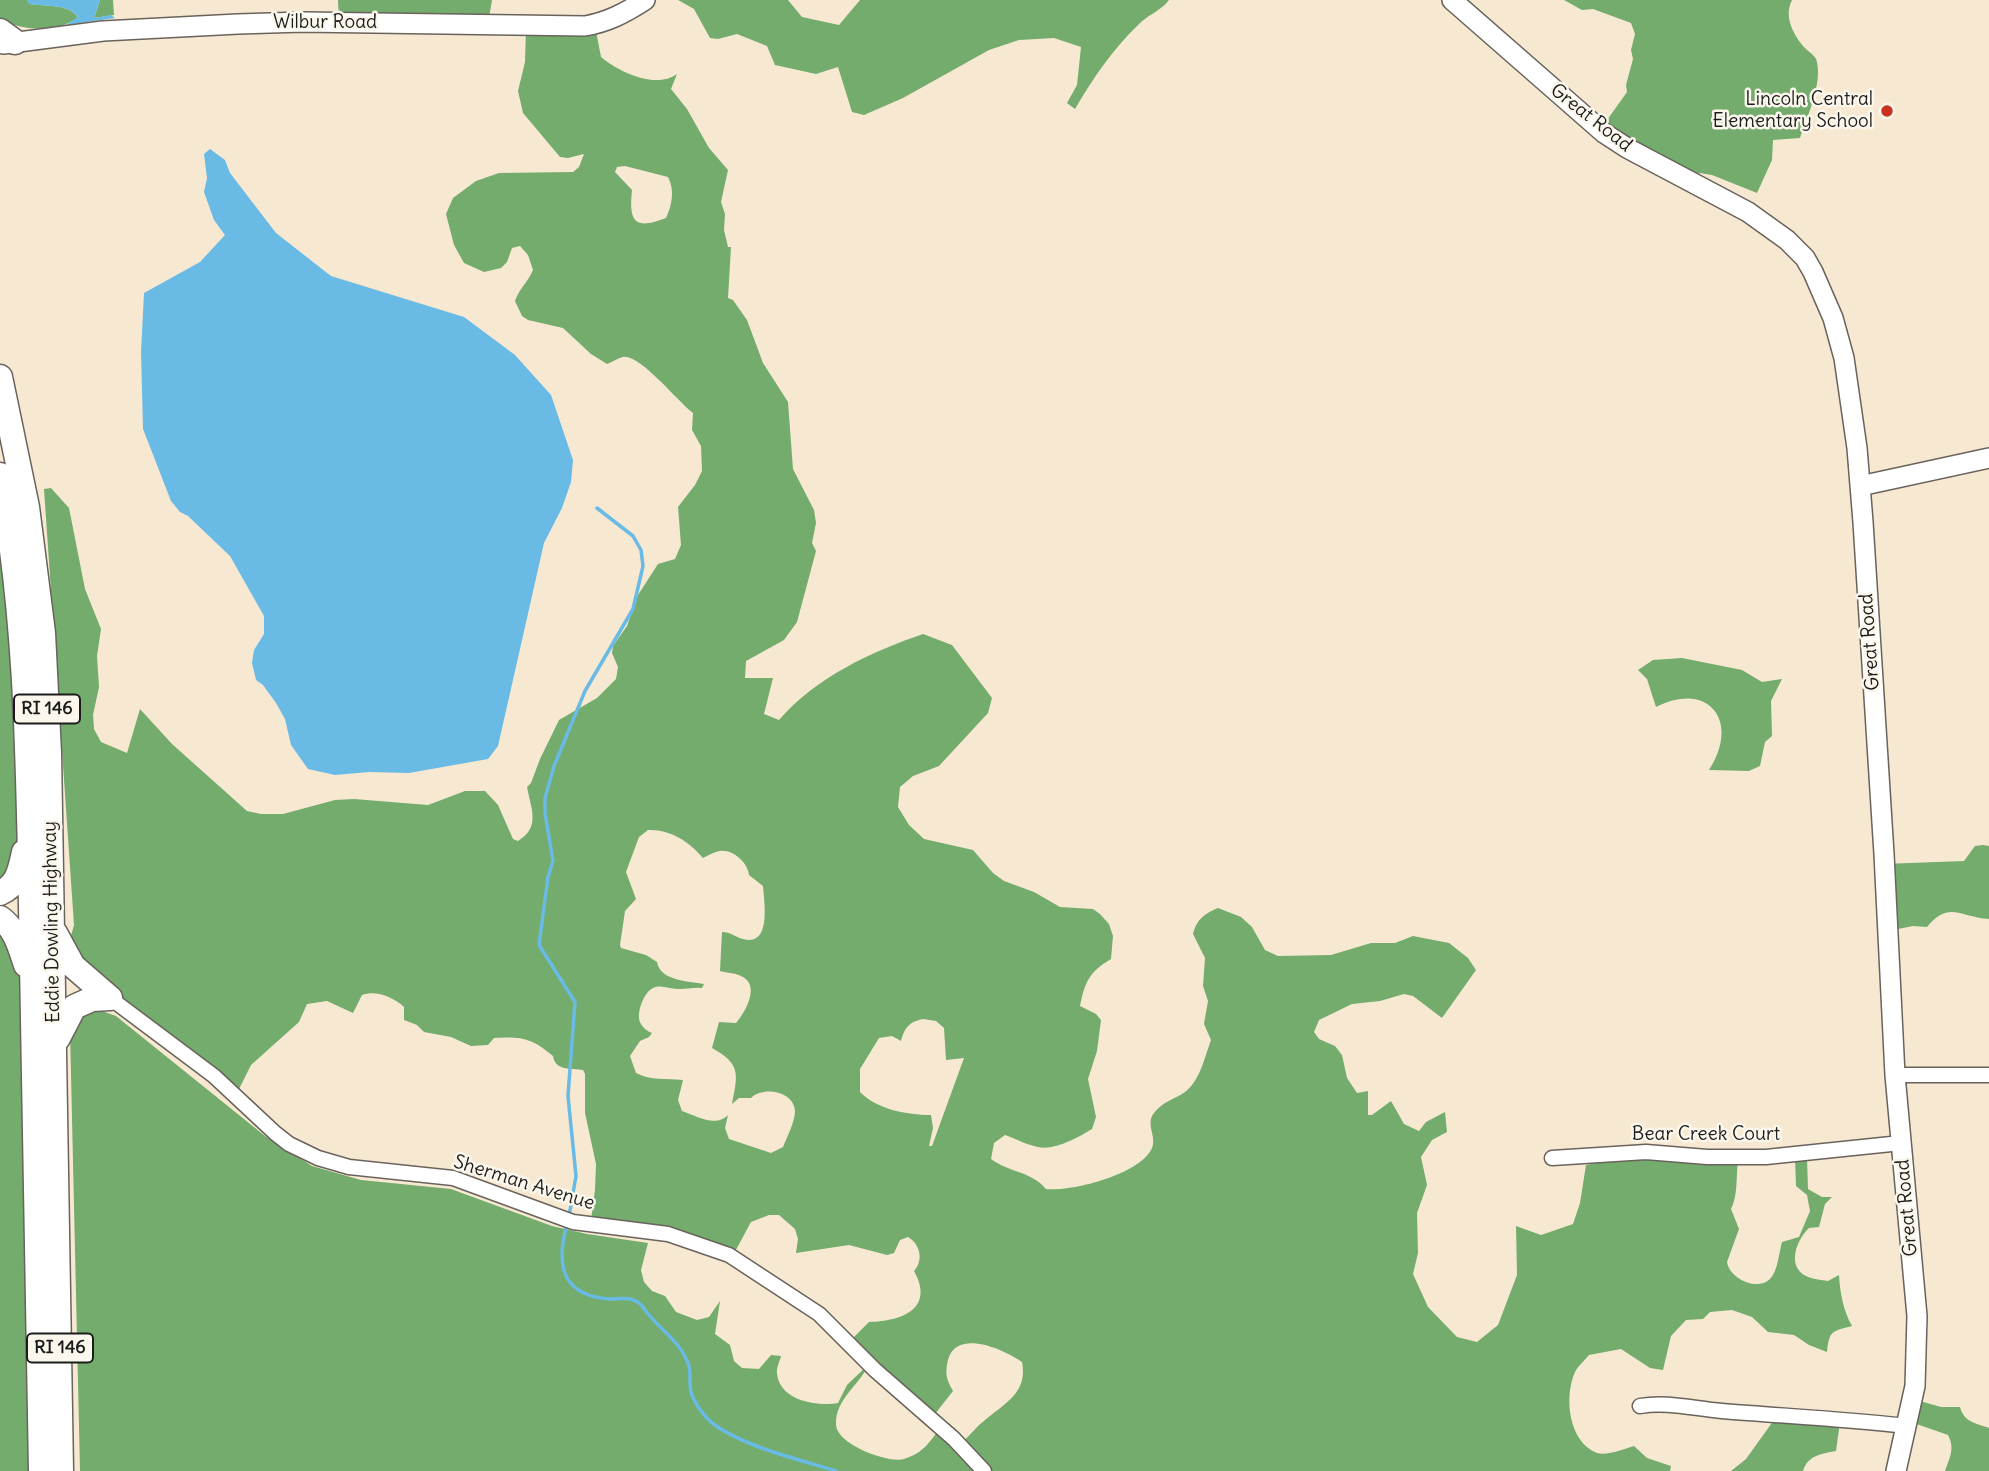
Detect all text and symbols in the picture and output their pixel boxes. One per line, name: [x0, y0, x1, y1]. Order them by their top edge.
street label: Wilbur Road: [273, 12, 377, 34]
street label: Great Road: [1546, 79, 1636, 157]
place label: Lincoln Central Elementary School: [1712, 89, 1873, 133]
marker: Lincoln Central Elementary School: [1879, 103, 1895, 119]
street label: Great Road: [1855, 593, 1885, 691]
road number: RI 146: [14, 694, 80, 724]
street label: Eddie Dowling Highway: [39, 821, 65, 1023]
street label: Bear Creek Court: [1632, 1124, 1780, 1146]
street label: Sherman Avenue: [451, 1151, 597, 1215]
street label: Great Road: [1891, 1158, 1923, 1258]
road number: RI 146: [27, 1334, 93, 1363]

